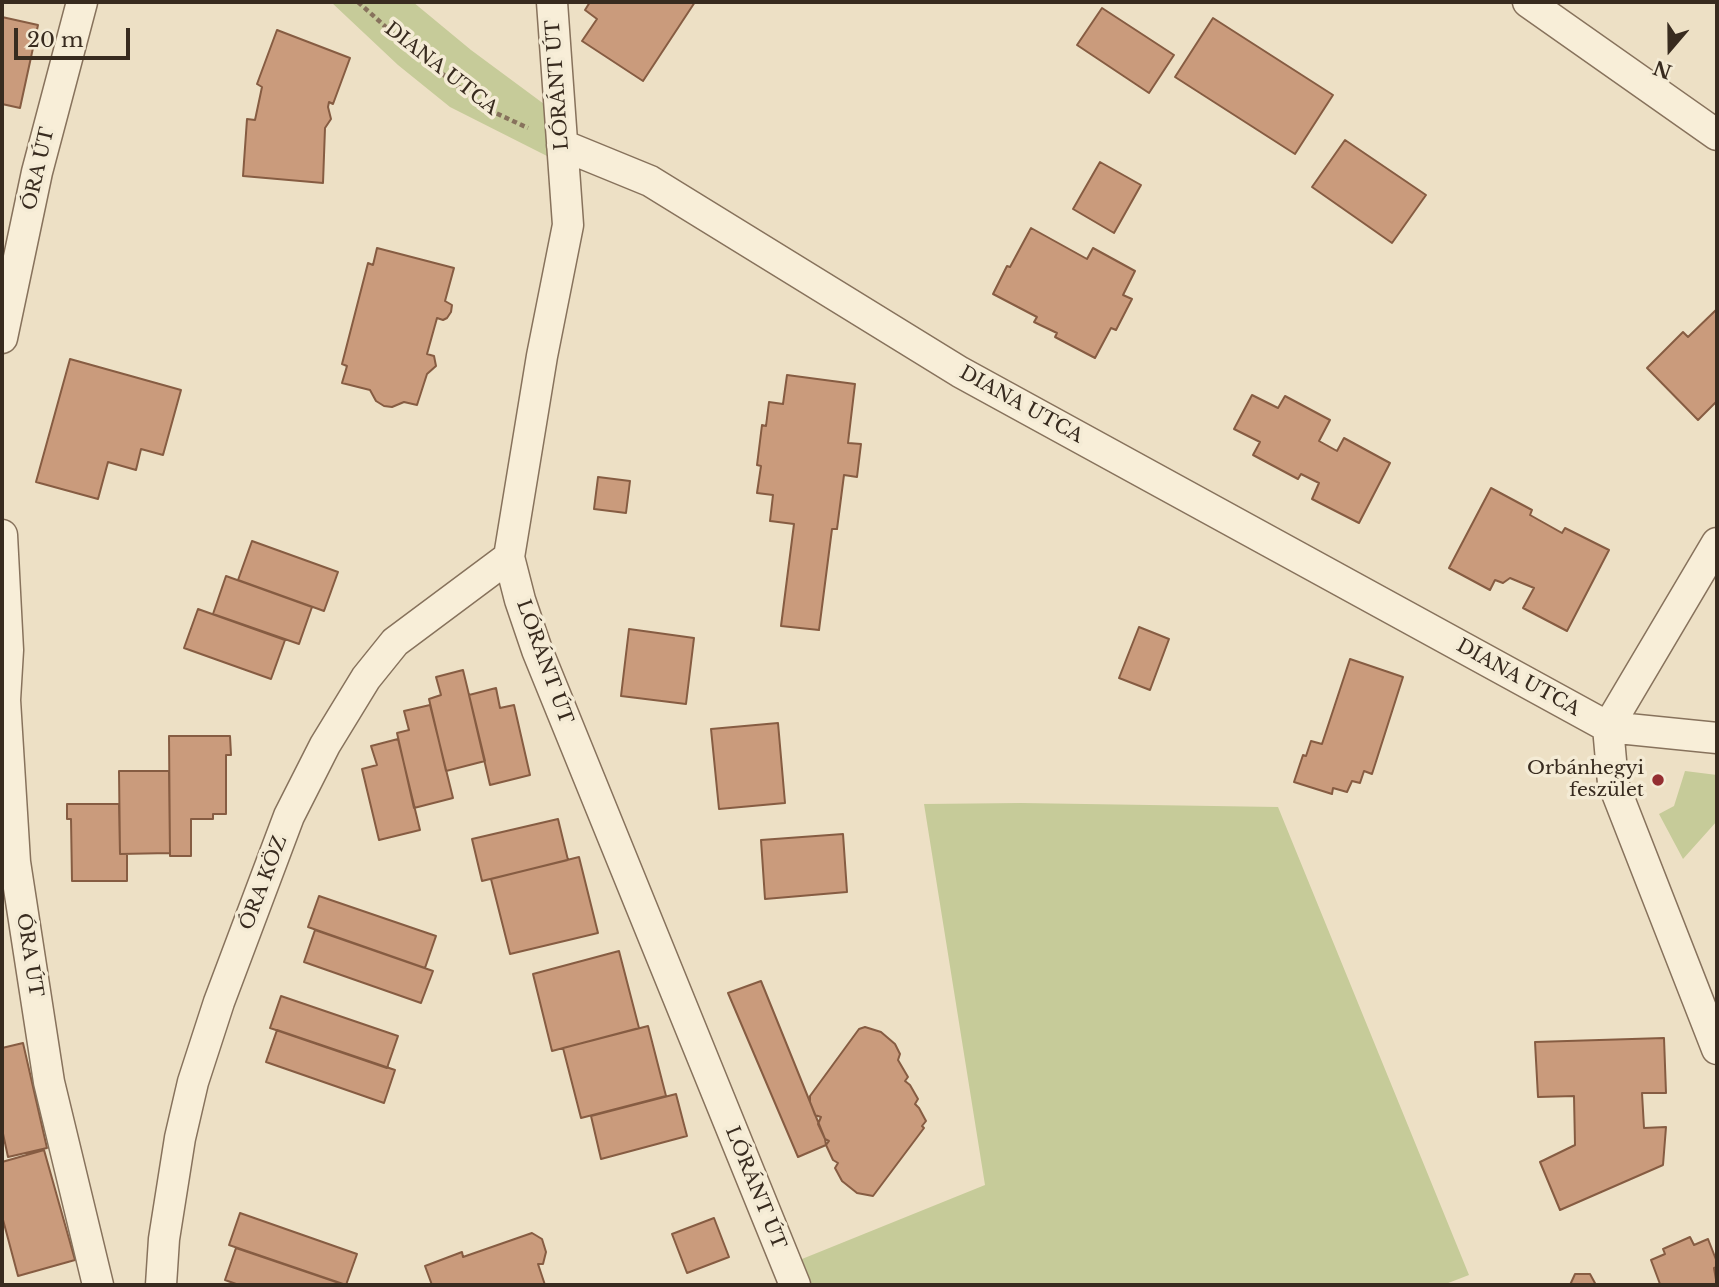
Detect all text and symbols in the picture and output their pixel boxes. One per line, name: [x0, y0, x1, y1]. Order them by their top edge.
scale bar: [18, 14, 133, 58]
north arrow: [1635, 14, 1705, 84]
street label: DIANA UTCA: [380, 18, 502, 120]
street label: LÓRÁNT ÚT: [542, 19, 574, 151]
text: 20 m: [27, 27, 84, 53]
text: N: [1650, 55, 1675, 83]
street label: ÓRA ÚT: [18, 125, 60, 213]
street label: DIANA UTCA: [955, 362, 1087, 448]
street label: LÓRÁNT ÚT: [511, 597, 577, 727]
street label: DIANA UTCA: [1452, 635, 1584, 721]
place label: Orbánhegyi feszület: [1527, 758, 1644, 802]
marker: Orbánhegyi feszület: [1650, 772, 1666, 788]
street label: ÓRA KÖZ: [236, 833, 292, 933]
street label: ÓRA ÚT: [11, 912, 47, 998]
street label: LÓRÁNT ÚT: [720, 1123, 790, 1253]

